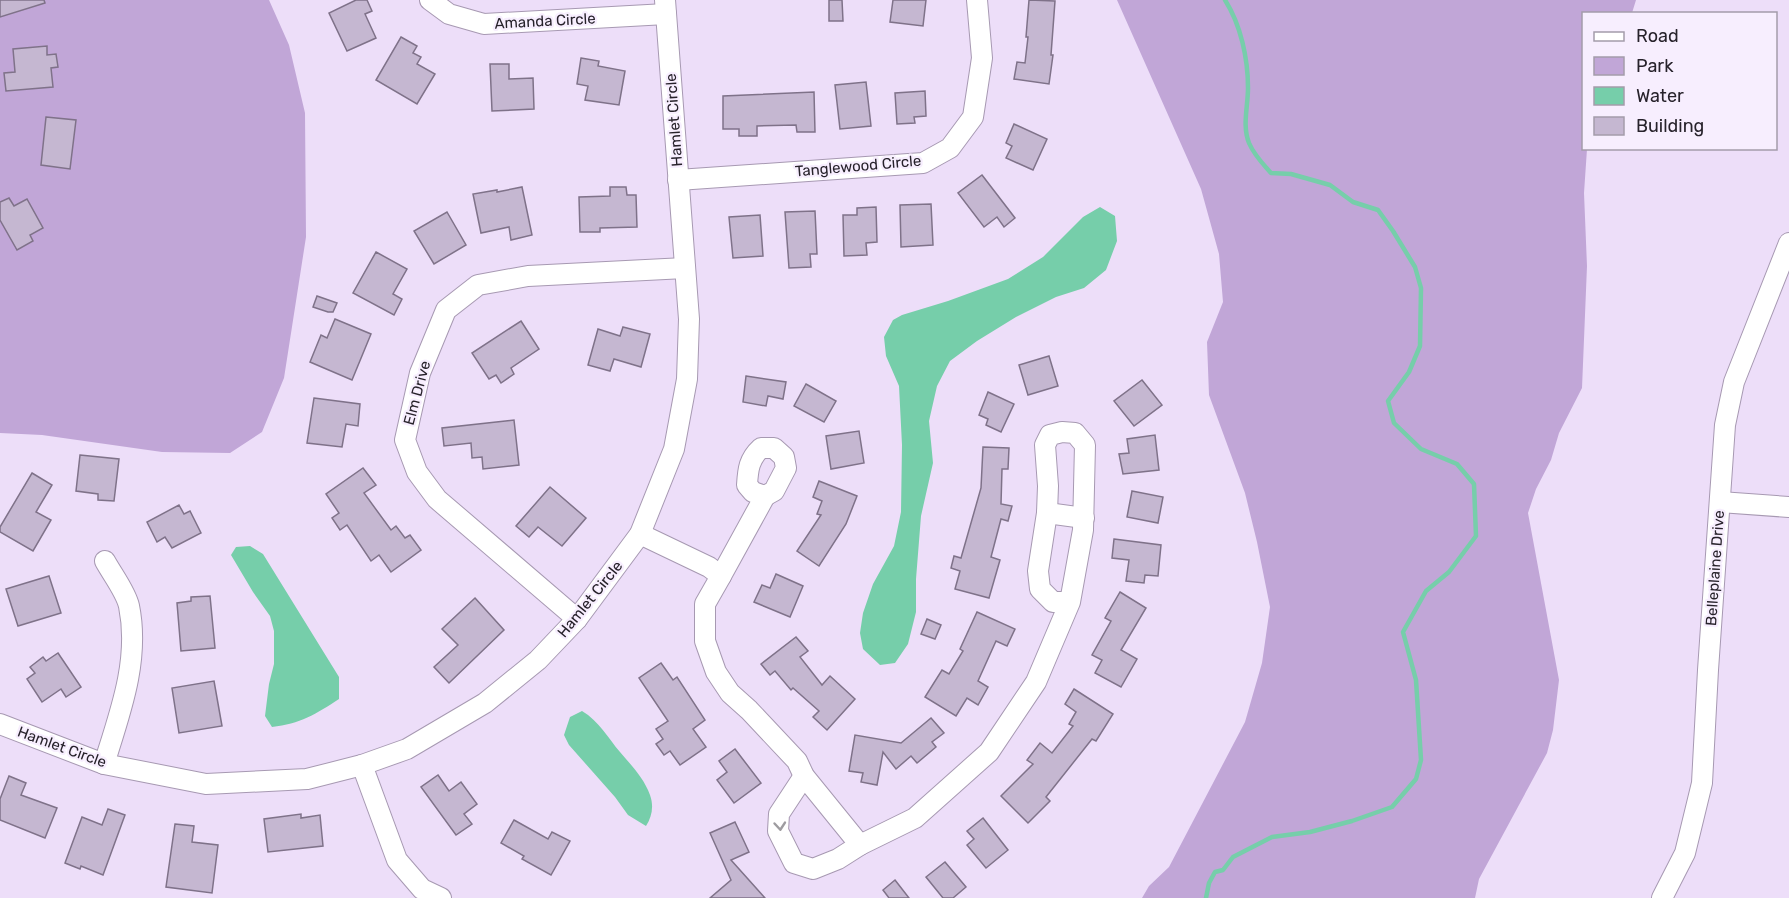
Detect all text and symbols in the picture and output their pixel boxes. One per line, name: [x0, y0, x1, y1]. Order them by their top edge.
street label: Amanda Circle: [494, 9, 596, 33]
legend: [1582, 12, 1777, 150]
text: Road: [1636, 25, 1679, 47]
text: Park: [1636, 55, 1674, 77]
street label: Hamlet Circle: [662, 73, 686, 167]
text: Water: [1636, 85, 1684, 107]
text: Building: [1636, 115, 1704, 137]
street label: Tanglewood Circle: [794, 152, 922, 180]
street label: Elm Drive: [400, 359, 434, 427]
street label: Belleplaine Drive: [1702, 510, 1728, 626]
street label: Hamlet Circle: [554, 557, 626, 641]
street label: Hamlet Circle: [15, 723, 109, 771]
one-way arrow: [773, 821, 786, 831]

